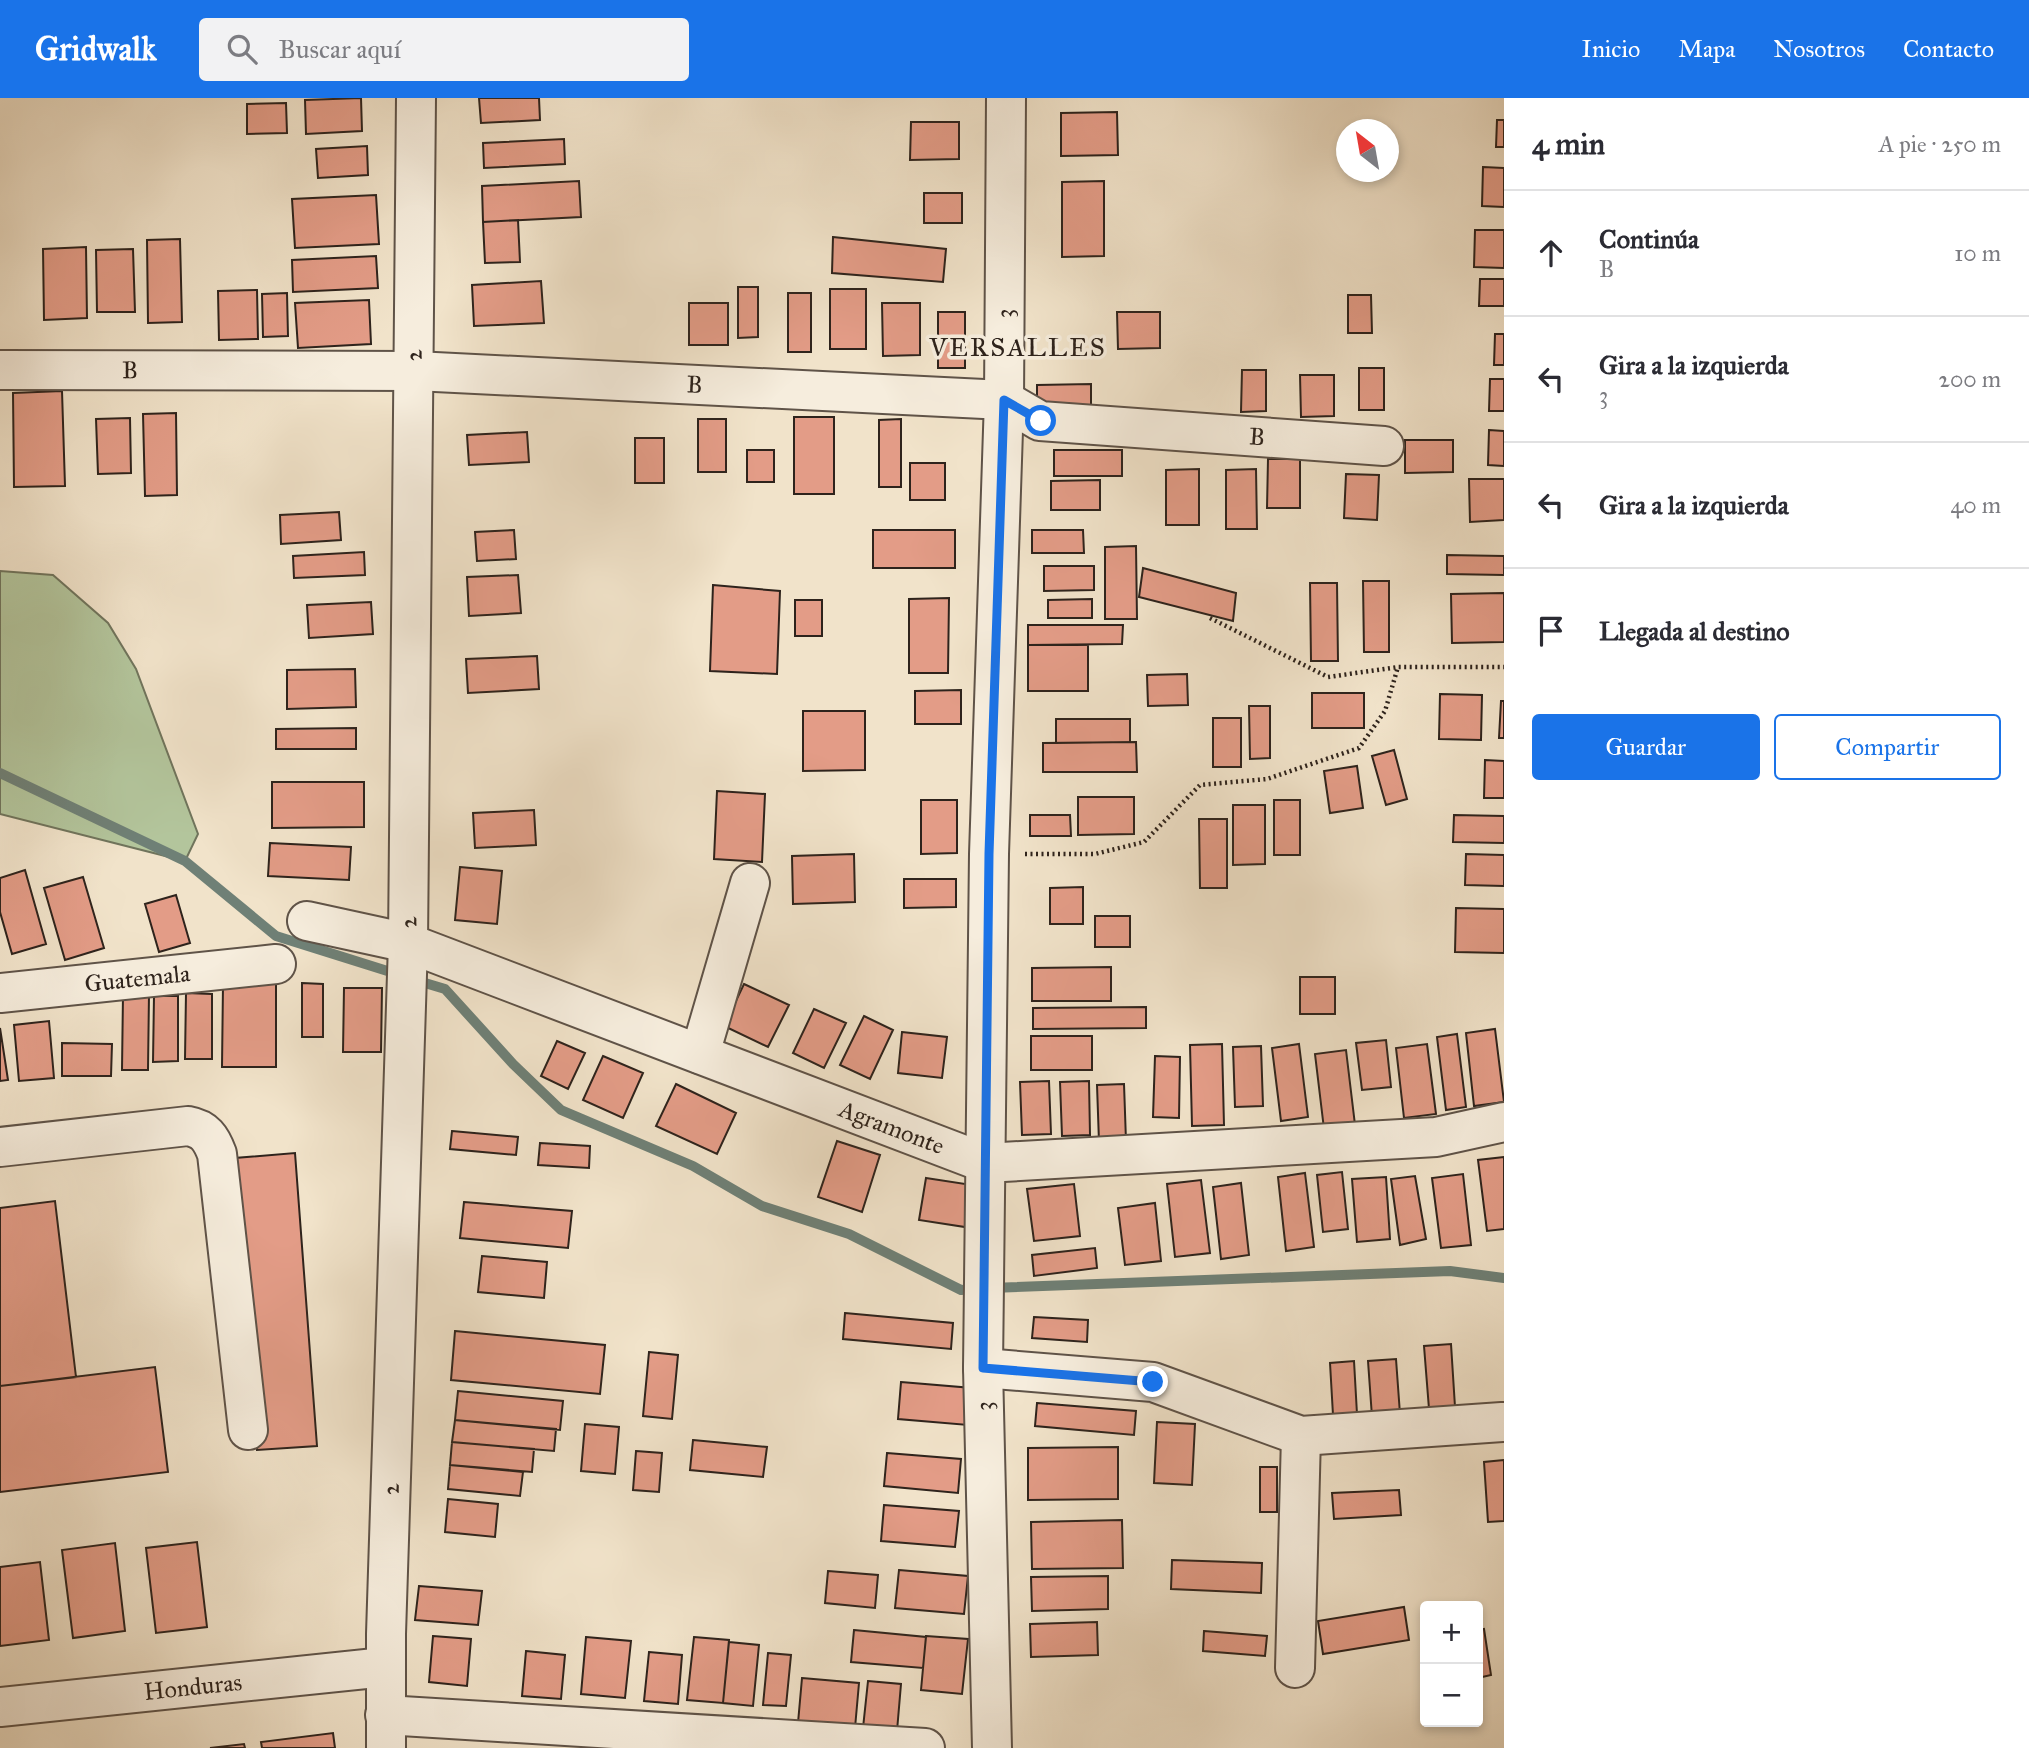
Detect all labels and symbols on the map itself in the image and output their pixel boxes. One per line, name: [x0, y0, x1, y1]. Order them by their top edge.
north arrow: [1336, 119, 1399, 182]
street label: 3: [990, 308, 1020, 318]
district label: VERSALLES: [928, 331, 1107, 363]
street label: 2: [399, 349, 429, 361]
street label: B: [122, 355, 138, 385]
street label: B: [686, 369, 703, 400]
route start: [1025, 405, 1056, 436]
street label: B: [1248, 421, 1266, 452]
street label: 2: [393, 916, 423, 928]
street label: Guatemala: [83, 958, 192, 999]
street label: Agramonte: [834, 1093, 949, 1161]
route end: [1137, 1366, 1168, 1397]
street label: 3: [969, 1401, 999, 1411]
street label: 2: [375, 1483, 406, 1495]
street label: Honduras: [142, 1667, 243, 1707]

